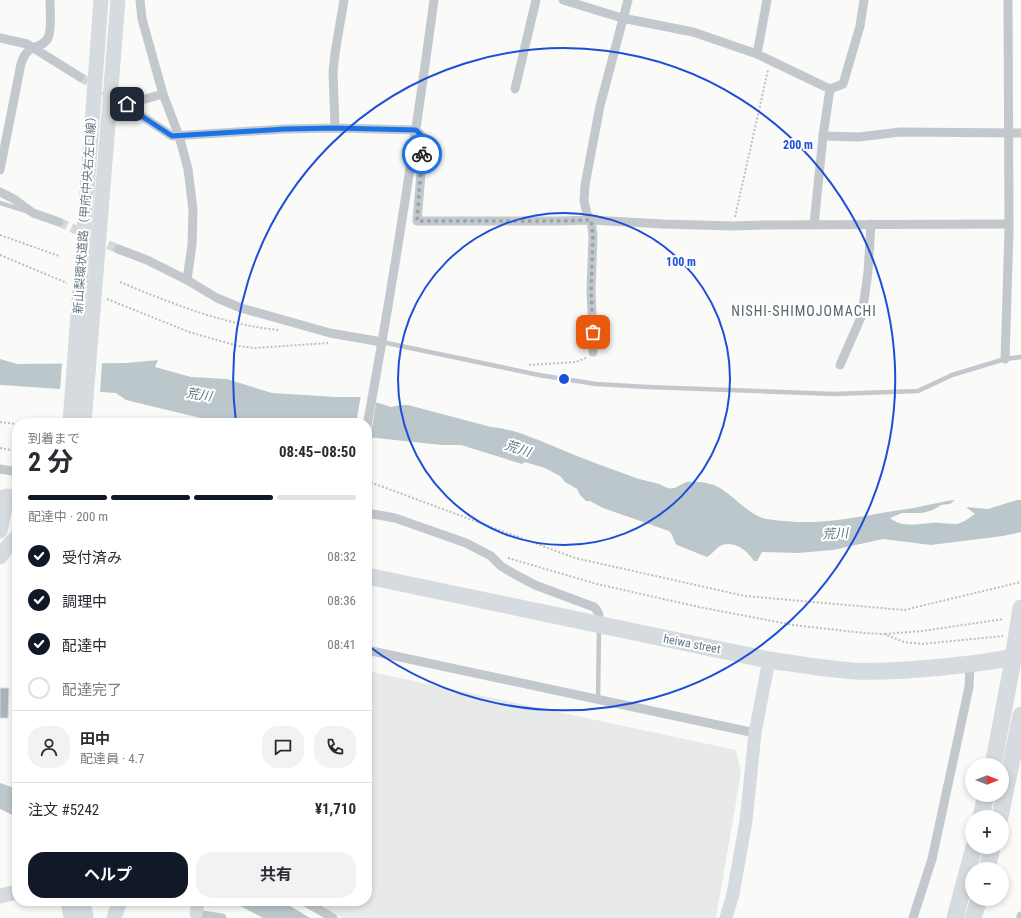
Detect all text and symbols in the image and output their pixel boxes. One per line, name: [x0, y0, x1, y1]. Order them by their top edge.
pin: [110, 87, 144, 121]
icon: home: [116, 93, 138, 115]
street label: 新山梨環状道路（甲府中央右左口線）: [71, 110, 99, 314]
courier: [402, 134, 442, 174]
text: 200 m: [783, 138, 813, 152]
icon: bike: [411, 143, 433, 165]
text: 100 m: [666, 255, 696, 269]
district label: NISHI-SHIMOJOMACHI: [731, 303, 877, 319]
pin: [576, 315, 610, 349]
icon: bag: [582, 321, 604, 343]
centre of rings: [557, 372, 571, 386]
water label: 荒川: [185, 385, 215, 404]
text: 到着まで: [28, 431, 80, 446]
water label: 荒川: [503, 437, 534, 460]
text: 08:45–08:50: [279, 443, 356, 461]
text: 2 分: [28, 447, 73, 477]
text: 配達中 · 200 m: [28, 509, 108, 524]
water label: 荒川: [822, 525, 850, 542]
icon: check: [28, 545, 50, 567]
text: 受付済み: [62, 549, 122, 567]
text: 08:32: [327, 549, 356, 564]
icon: check: [28, 589, 50, 611]
text: 調理中: [62, 593, 107, 611]
text: 08:36: [327, 593, 356, 608]
street label: heiwa street: [662, 632, 722, 656]
icon: check: [28, 633, 50, 655]
text: 配達中: [62, 637, 107, 655]
text: 08:41: [327, 637, 356, 652]
text: 配達完了: [62, 681, 122, 699]
button: person: [28, 726, 70, 768]
button: chat: [262, 726, 304, 768]
button: phone: [314, 726, 356, 768]
text: 田中: [80, 730, 110, 748]
text: 配達員 · 4.7: [80, 751, 144, 766]
north arrow: [965, 758, 1009, 802]
map controls: [965, 758, 1009, 906]
text: ¥1,710: [315, 800, 356, 818]
text: 注文 #5242: [28, 801, 99, 819]
button: +: [965, 810, 1009, 854]
button: ヘルプ: [28, 852, 188, 898]
button: 共有: [196, 852, 356, 898]
button: −: [965, 862, 1009, 906]

